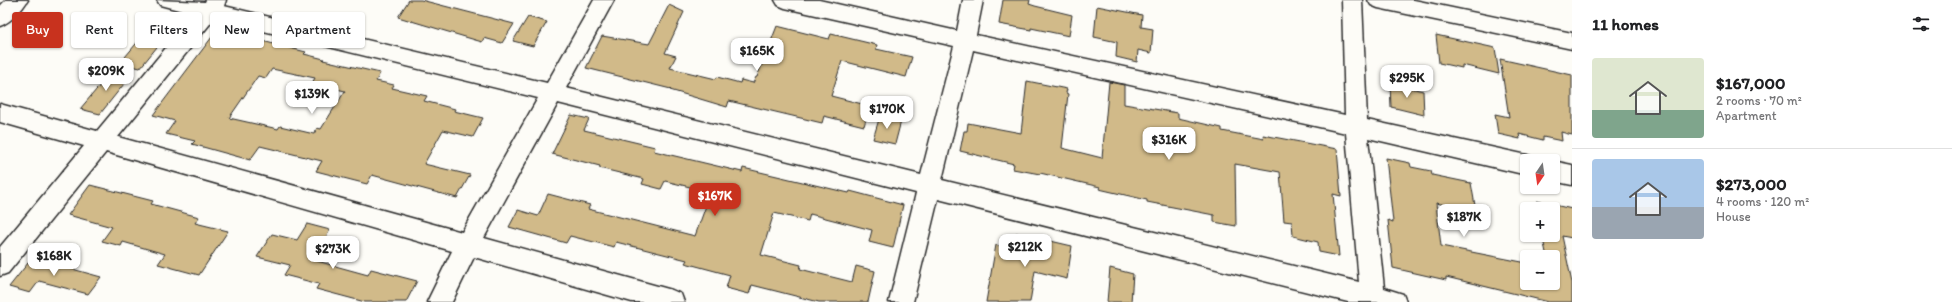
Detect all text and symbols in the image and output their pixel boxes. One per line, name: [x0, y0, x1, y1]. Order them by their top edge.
chip: Buy: [12, 12, 63, 48]
chip: Rent: [71, 12, 127, 48]
chip: Filters: [135, 12, 202, 48]
chip: New: [210, 12, 264, 48]
chip: Apartment: [272, 12, 365, 48]
icon: filters: [1910, 13, 1932, 35]
text: 11 homes: [1592, 14, 1659, 34]
pin: $165K: [729, 38, 785, 72]
text: $165K: [740, 43, 774, 58]
pin: $209K: [78, 58, 134, 92]
text: $209K: [88, 63, 124, 78]
pin: $295K: [1379, 65, 1435, 99]
text: $295K: [1389, 70, 1425, 85]
text: $167,000: [1716, 73, 1785, 93]
icon: home: [1624, 74, 1672, 122]
pin: $139K: [284, 81, 340, 115]
text: $139K: [295, 86, 329, 101]
text: 2 rooms · 70 m²: [1716, 93, 1802, 108]
pin: $170K: [859, 96, 915, 130]
text: $170K: [869, 101, 905, 116]
text: Apartment: [1716, 108, 1777, 123]
pin: $316K: [1141, 127, 1197, 161]
text: $316K: [1152, 132, 1186, 147]
north arrow: [1520, 154, 1560, 194]
map controls: [1520, 154, 1560, 290]
text: $273,000: [1716, 174, 1787, 194]
icon: home: [1624, 175, 1672, 223]
pin: $167K: [687, 183, 743, 217]
text: $167K: [698, 188, 732, 203]
text: 4 rooms · 120 m²: [1716, 194, 1809, 209]
button: +: [1520, 202, 1560, 242]
pin: $187K: [1436, 204, 1492, 238]
text: $187K: [1447, 209, 1481, 224]
text: House: [1716, 209, 1751, 224]
pin: $212K: [997, 234, 1053, 268]
pin: $273K: [305, 236, 361, 270]
text: $212K: [1008, 239, 1042, 254]
text: $273K: [315, 241, 351, 256]
pin: $168K: [26, 243, 82, 277]
text: $168K: [37, 248, 71, 263]
button: −: [1520, 250, 1560, 290]

